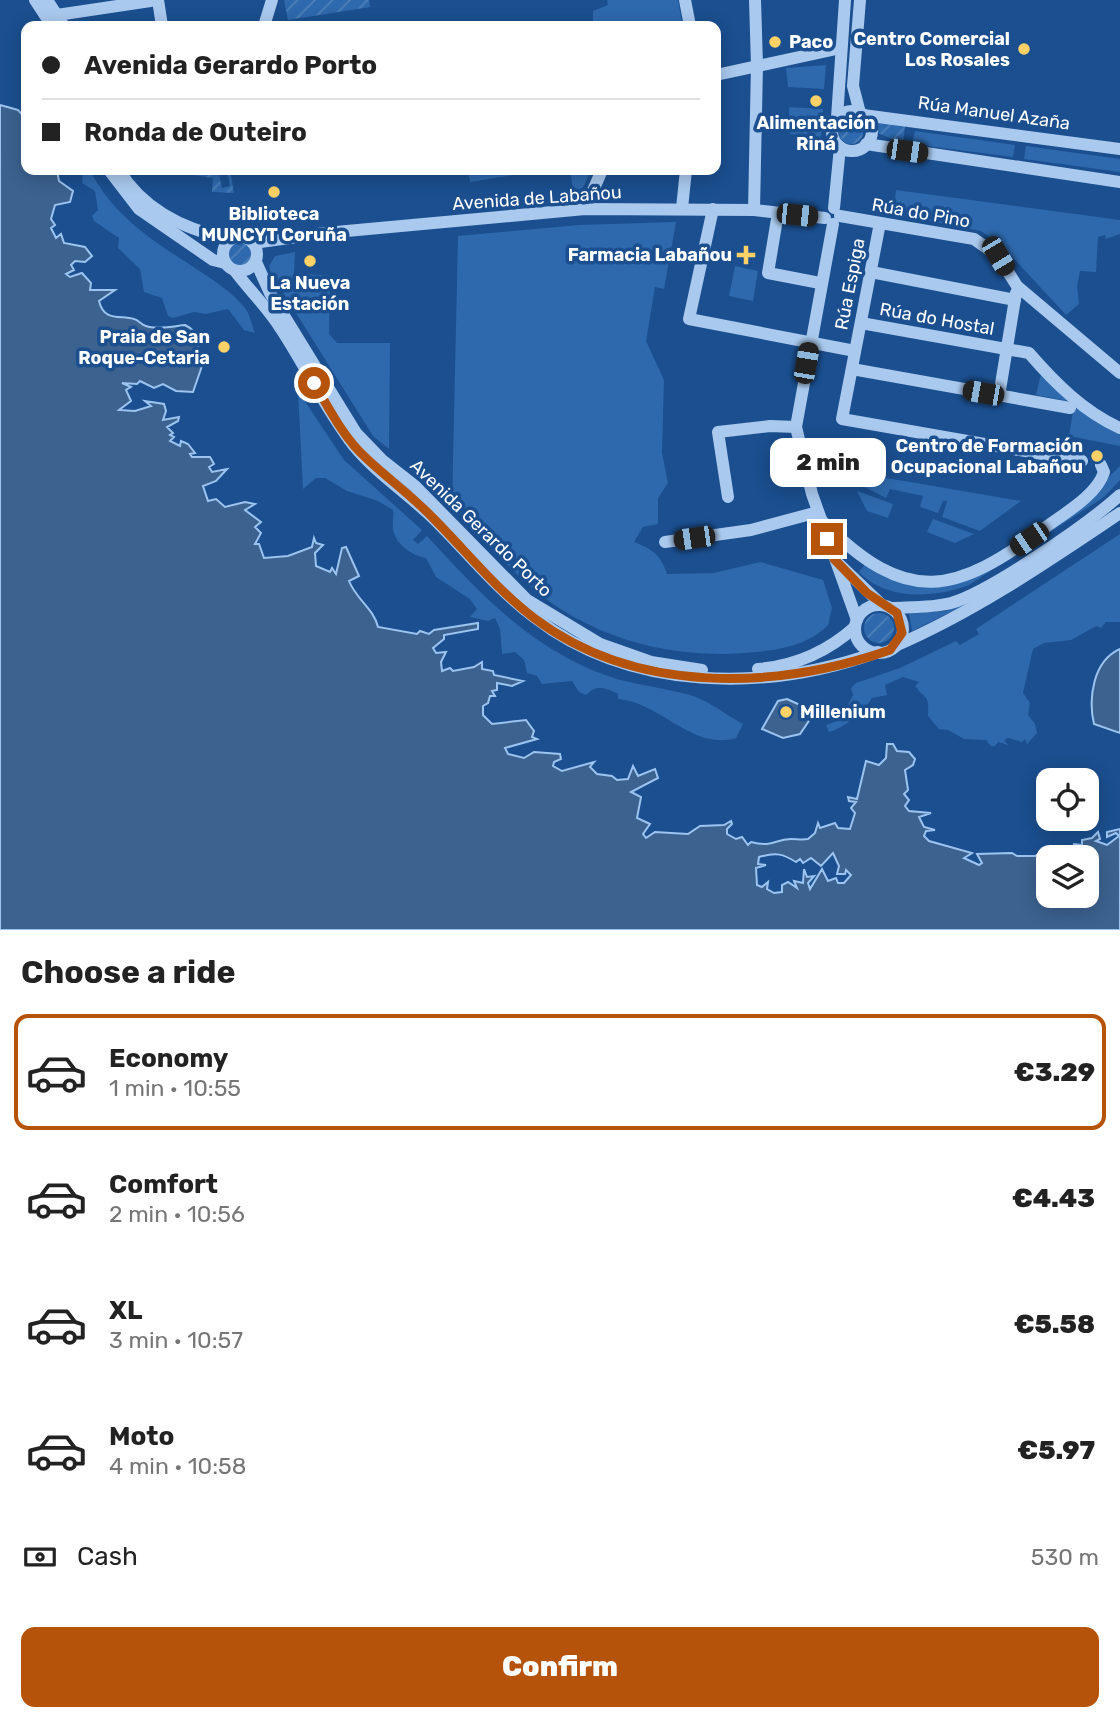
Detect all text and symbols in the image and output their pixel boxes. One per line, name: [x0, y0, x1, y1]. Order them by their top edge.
place label: Centro Comercial Los Rosales: [853, 28, 1010, 71]
place label: Paco: [789, 31, 833, 53]
marker: Paco: [767, 34, 783, 50]
marker: Centro Comercial Los Rosales: [1016, 41, 1032, 57]
text: Avenida Gerardo Porto: [84, 50, 377, 81]
street label: Rúa Manuel Azaña: [917, 91, 1071, 135]
marker: Alimentación Riná: [808, 93, 824, 109]
place label: Alimentación Riná: [756, 112, 876, 155]
text: Ronda de Outeiro: [84, 117, 307, 148]
car: [885, 138, 930, 164]
street label: Avenida de Labañou: [452, 181, 622, 215]
marker: Biblioteca MUNCYT Coruña: [266, 184, 282, 200]
street label: Rúa do Pino: [870, 194, 972, 232]
car: [776, 202, 819, 228]
place label: Biblioteca MUNCYT Coruña: [201, 203, 347, 246]
car: [979, 233, 1018, 279]
street label: Rúa Espiga: [830, 236, 870, 332]
place label: Farmacia Labañou: [568, 244, 732, 266]
marker: Farmacia Labañou: [738, 247, 754, 263]
marker: La Nueva Estación: [302, 253, 318, 269]
place label: La Nueva Estación: [270, 272, 350, 315]
street label: Rúa do Hostal: [878, 298, 996, 340]
place label: Praia de San Roque-Cetaria: [78, 326, 210, 369]
marker: Praia de San Roque-Cetaria: [216, 339, 232, 355]
car: [793, 340, 820, 386]
route start: [298, 367, 330, 399]
car: [961, 379, 1006, 407]
place label: Centro de Formación Ocupacional Labañou: [891, 435, 1083, 478]
callout: 2 min: [769, 438, 885, 486]
text: 2 min: [796, 448, 860, 476]
marker: Centro de Formación Ocupacional Labañou: [1089, 448, 1105, 464]
street label: Avenida Gerardo Porto: [406, 455, 556, 601]
car: [1006, 519, 1053, 559]
route end: [811, 523, 843, 555]
car: [672, 525, 717, 551]
place label: Millenium: [800, 701, 886, 723]
marker: Millenium: [778, 704, 794, 720]
map controls: [1036, 768, 1099, 908]
button: locate: [1036, 768, 1099, 831]
button: layers: [1036, 845, 1099, 908]
text: Choose a ride: [21, 953, 235, 991]
icon: car: [25, 1041, 88, 1104]
text: Economy: [109, 1043, 228, 1074]
text: €3.29: [1014, 1057, 1095, 1088]
text: 1 min · 10:55: [109, 1074, 241, 1102]
icon: car: [25, 1167, 88, 1230]
text: Comfort: [109, 1169, 218, 1200]
text: €4.43: [1012, 1183, 1095, 1214]
text: 2 min · 10:56: [109, 1200, 245, 1228]
icon: car: [25, 1293, 88, 1356]
text: XL: [109, 1295, 142, 1326]
text: €5.58: [1014, 1309, 1095, 1340]
text: 3 min · 10:57: [109, 1326, 243, 1354]
icon: car: [25, 1419, 88, 1482]
text: Moto: [109, 1421, 174, 1452]
text: €5.97: [1017, 1435, 1095, 1466]
text: 4 min · 10:58: [109, 1452, 246, 1480]
icon: cash: [21, 1538, 59, 1576]
text: Cash: [77, 1541, 138, 1572]
text: 530 m: [1031, 1543, 1099, 1571]
button: Confirm: [21, 1627, 1099, 1707]

